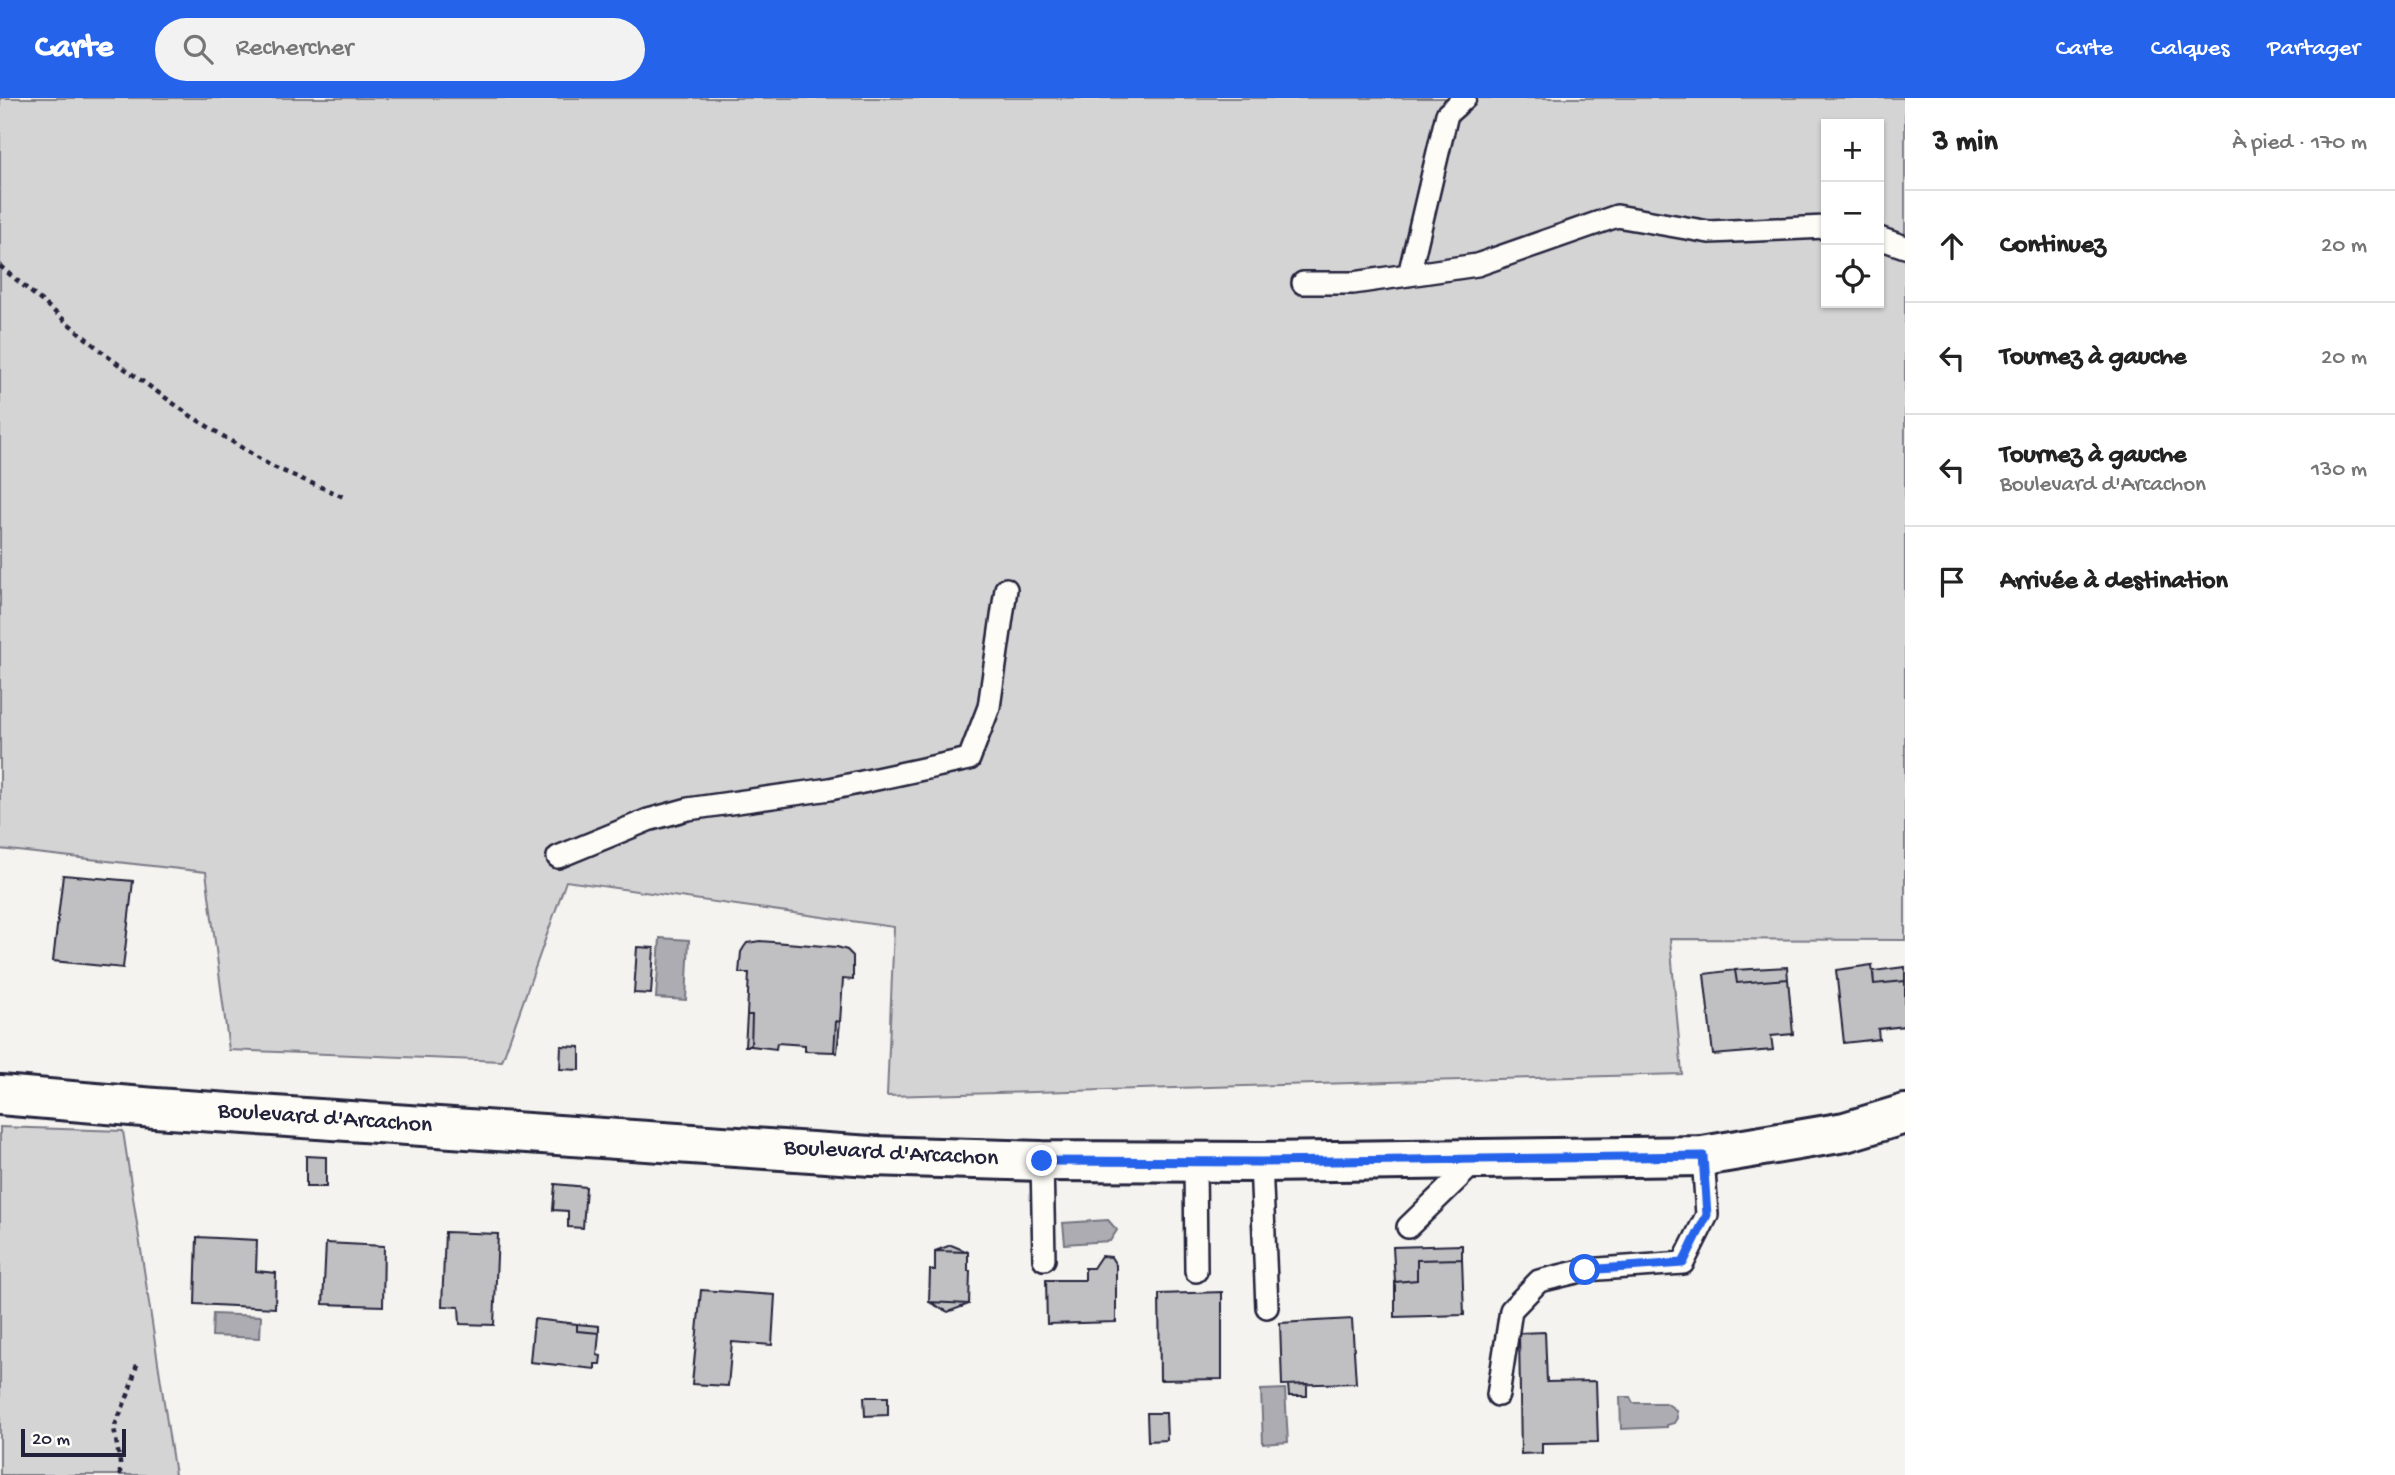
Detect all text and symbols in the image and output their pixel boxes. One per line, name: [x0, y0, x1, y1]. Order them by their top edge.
search box: [155, 18, 645, 81]
text: Carte: [35, 30, 113, 68]
icon: search: [179, 30, 217, 68]
text: Rechercher: [235, 34, 353, 65]
text: Carte: [2056, 35, 2113, 64]
text: Calques: [2151, 35, 2229, 64]
text: Partager: [2267, 35, 2360, 64]
map controls: [1821, 119, 1884, 308]
button: +: [1821, 119, 1884, 182]
text: 3 min: [1933, 126, 1998, 161]
text: À pied · 170 m: [2232, 130, 2367, 157]
button: −: [1821, 182, 1884, 245]
icon: ahead: [1933, 227, 1971, 265]
text: Continuez: [2000, 231, 2106, 262]
text: 20 m: [2321, 233, 2367, 260]
button: locate: [1821, 245, 1884, 308]
icon: left: [1933, 339, 1971, 377]
text: Tournez à gauche: [2000, 343, 2187, 374]
text: 20 m: [2321, 345, 2367, 372]
text: Tournez à gauche: [2000, 441, 2187, 472]
icon: left: [1933, 451, 1971, 489]
text: 130 m: [2311, 457, 2367, 484]
text: Boulevard d'Arcachon: [2000, 472, 2206, 499]
icon: arrive: [1933, 563, 1971, 601]
text: Arrivée à destination: [2000, 567, 2228, 598]
street label: Boulevard d'Arcachon: [216, 1097, 434, 1141]
street label: Boulevard d'Arcachon: [782, 1134, 1000, 1174]
route end: [1026, 1145, 1057, 1176]
route start: [1569, 1254, 1600, 1285]
scale bar: [21, 1426, 126, 1458]
text: 20 m: [32, 1429, 70, 1452]

